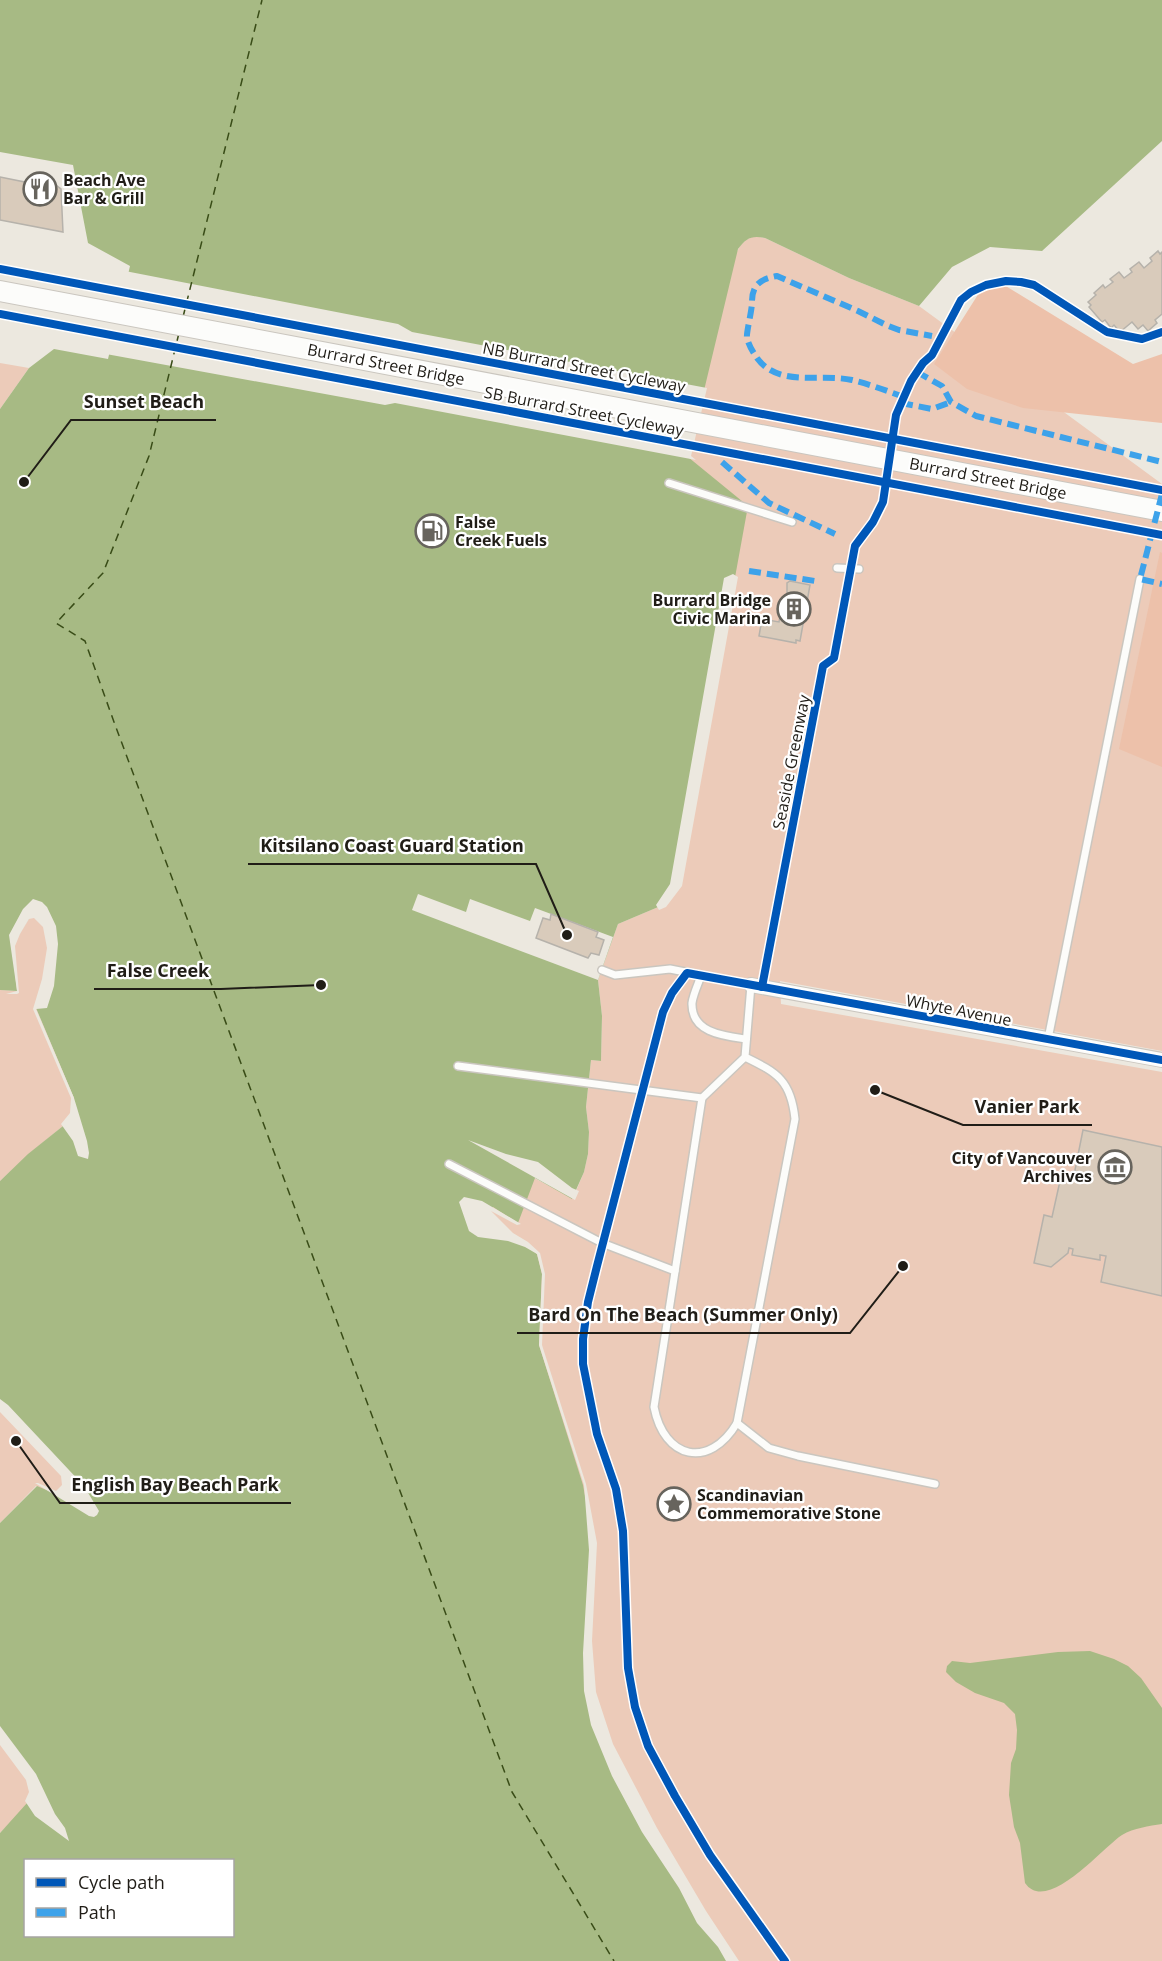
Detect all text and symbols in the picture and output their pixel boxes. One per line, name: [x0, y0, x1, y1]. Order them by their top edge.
place label: Beach Ave Bar & Grill: [63, 169, 145, 209]
restaurant icon: Beach Ave Bar & Grill: [22, 171, 58, 207]
street label: NB Burrard Street Cycleway: [481, 337, 688, 398]
street label: Burrard Street Bridge: [305, 338, 467, 390]
street label: SB Burrard Street Cycleway: [482, 381, 687, 441]
callout: Sunset Beach: [71, 384, 216, 420]
text: Sunset Beach: [84, 389, 204, 413]
street label: Burrard Street Bridge: [907, 452, 1069, 504]
place label: False Creek Fuels: [455, 511, 547, 551]
fuel station icon: False Creek Fuels: [414, 513, 450, 549]
place label: Burrard Bridge Civic Marina: [652, 589, 771, 629]
building icon: Burrard Bridge Civic Marina: [776, 591, 812, 627]
street label: Seaside Greenway: [767, 692, 815, 831]
callout: Kitsilano Coast Guard Station: [248, 828, 536, 864]
text: Kitsilano Coast Guard Station: [260, 833, 524, 857]
callout: False Creek: [94, 953, 221, 989]
text: False Creek: [107, 958, 210, 982]
street label: Whyte Avenue: [904, 989, 1014, 1031]
callout: Vanier Park: [963, 1089, 1092, 1125]
text: Vanier Park: [975, 1094, 1080, 1118]
place label: City of Vancouver Archives: [951, 1147, 1092, 1187]
museum icon: City of Vancouver Archives: [1097, 1149, 1133, 1185]
callout: Bard On The Beach (Summer Only): [517, 1297, 850, 1333]
text: Bard On The Beach (Summer Only): [528, 1302, 838, 1326]
callout: English Bay Beach Park: [60, 1467, 291, 1503]
text: English Bay Beach Park: [71, 1472, 279, 1496]
place label: Scandinavian Commemorative Stone: [697, 1484, 881, 1524]
place icon: Scandinavian Commemorative Stone: [656, 1486, 692, 1522]
legend: [24, 1859, 234, 1937]
text: Cycle path: [78, 1870, 165, 1894]
text: Path: [78, 1900, 116, 1924]

